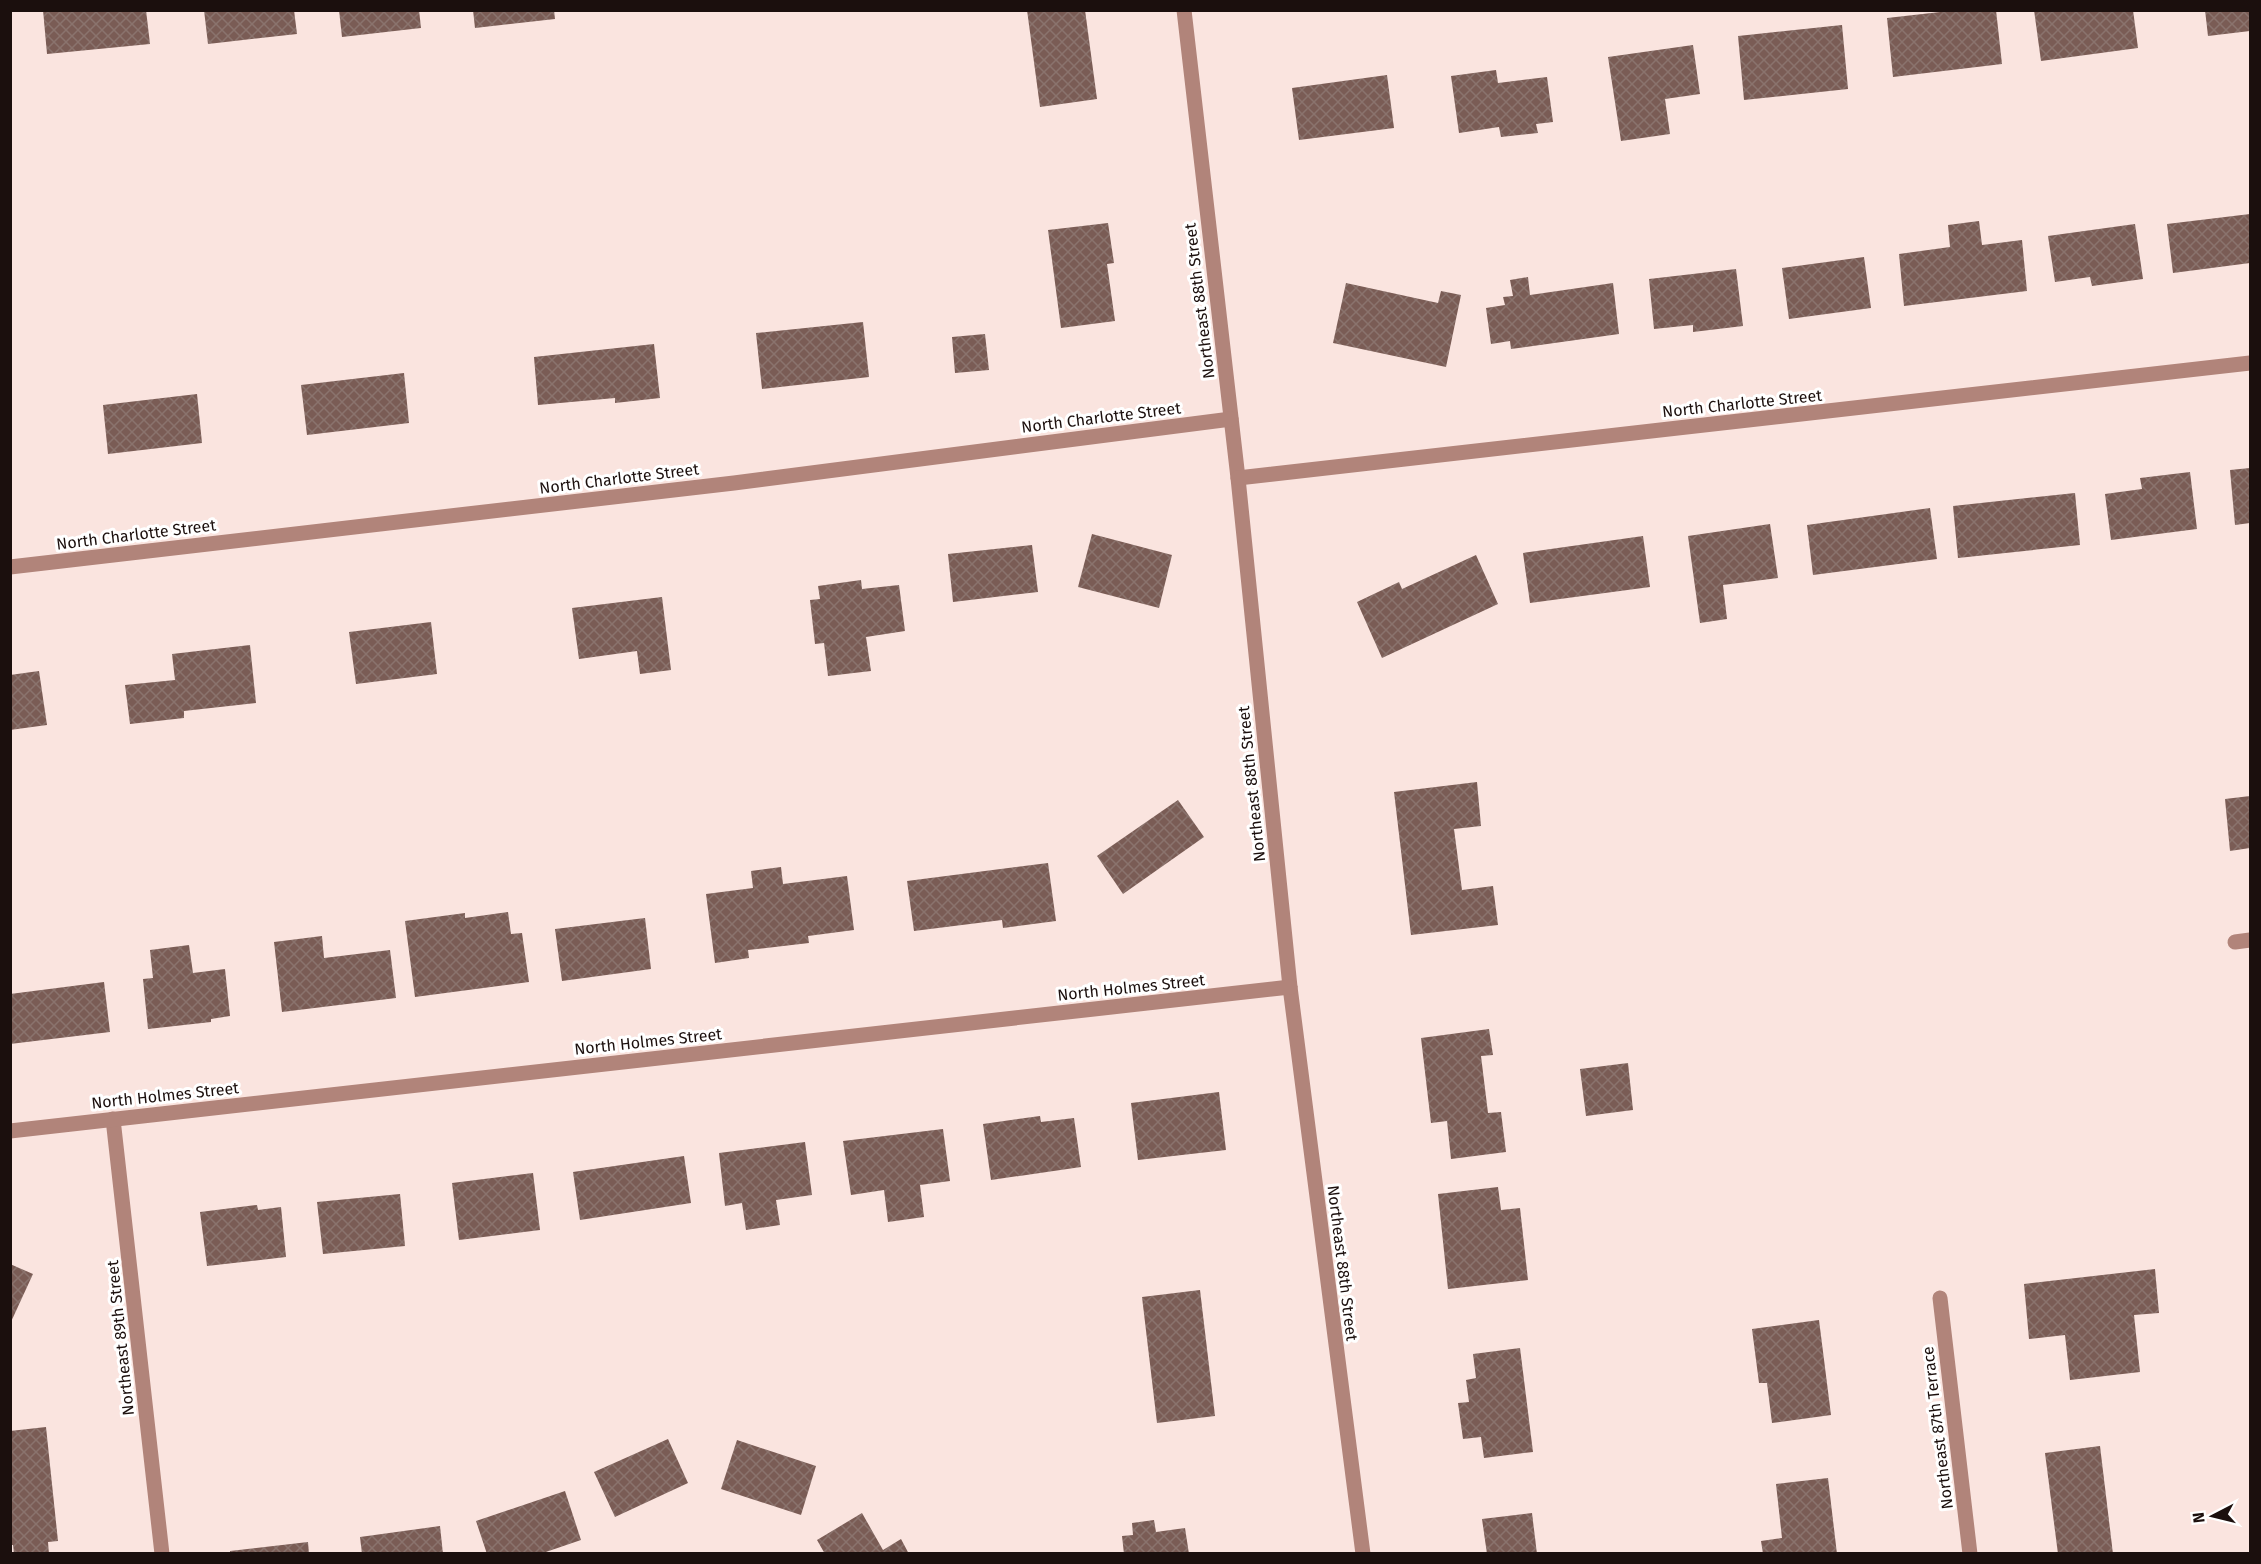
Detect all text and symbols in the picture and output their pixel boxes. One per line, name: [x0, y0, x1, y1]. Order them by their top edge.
street label: Northeast 88th Street: [1180, 222, 1218, 380]
street label: North Charlotte Street: [1661, 386, 1823, 421]
street label: North Charlotte Street: [1020, 398, 1182, 437]
street label: North Charlotte Street: [538, 459, 700, 498]
street label: North Charlotte Street: [55, 515, 217, 554]
street label: Northeast 88th Street: [1234, 705, 1269, 863]
street label: North Holmes Street: [1056, 970, 1206, 1005]
street label: North Holmes Street: [573, 1024, 723, 1059]
street label: North Holmes Street: [90, 1078, 240, 1113]
street label: Northeast 88th Street: [1324, 1184, 1362, 1342]
street label: Northeast 89th Street: [103, 1259, 138, 1416]
street label: Northeast 87th Terrace: [1918, 1345, 1957, 1510]
north arrow: [2183, 1486, 2243, 1546]
text: N: [2189, 1511, 2209, 1524]

